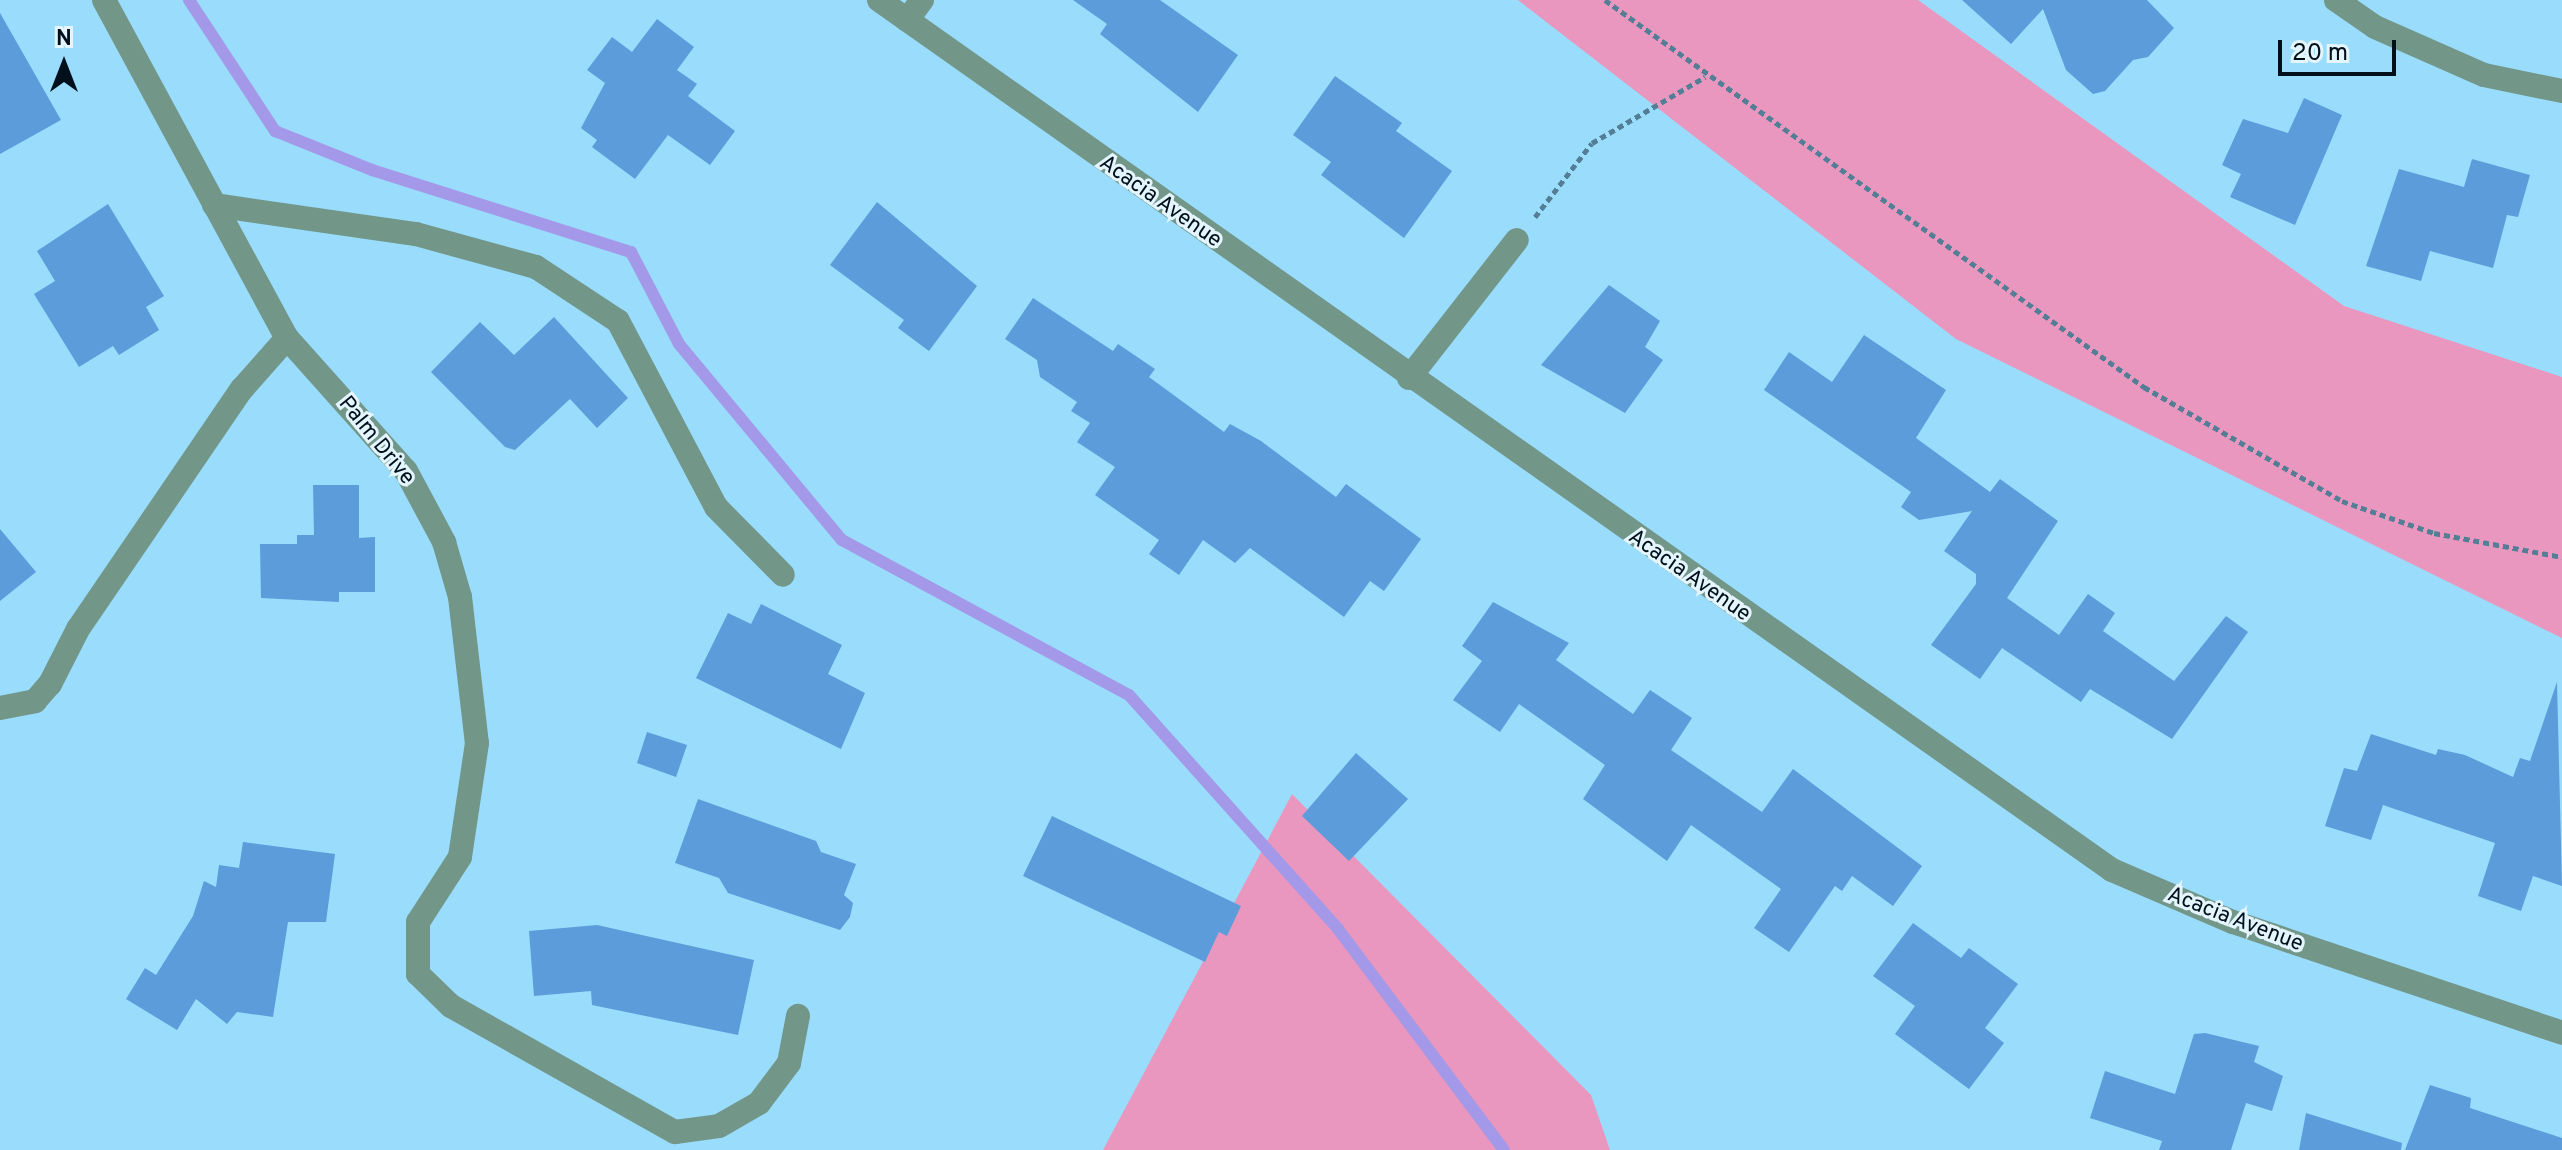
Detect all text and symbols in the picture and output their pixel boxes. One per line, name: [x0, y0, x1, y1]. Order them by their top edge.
north arrow: [24, 24, 104, 104]
scale bar: [2282, 24, 2400, 74]
text: N: [56, 26, 72, 53]
text: 20 m: [2292, 39, 2348, 69]
street label: Acacia Avenue: [1093, 150, 1227, 254]
street label: Palm Drive: [332, 391, 420, 491]
street label: Acacia Avenue: [1622, 524, 1756, 628]
street label: Acacia Avenue: [2163, 882, 2307, 958]

